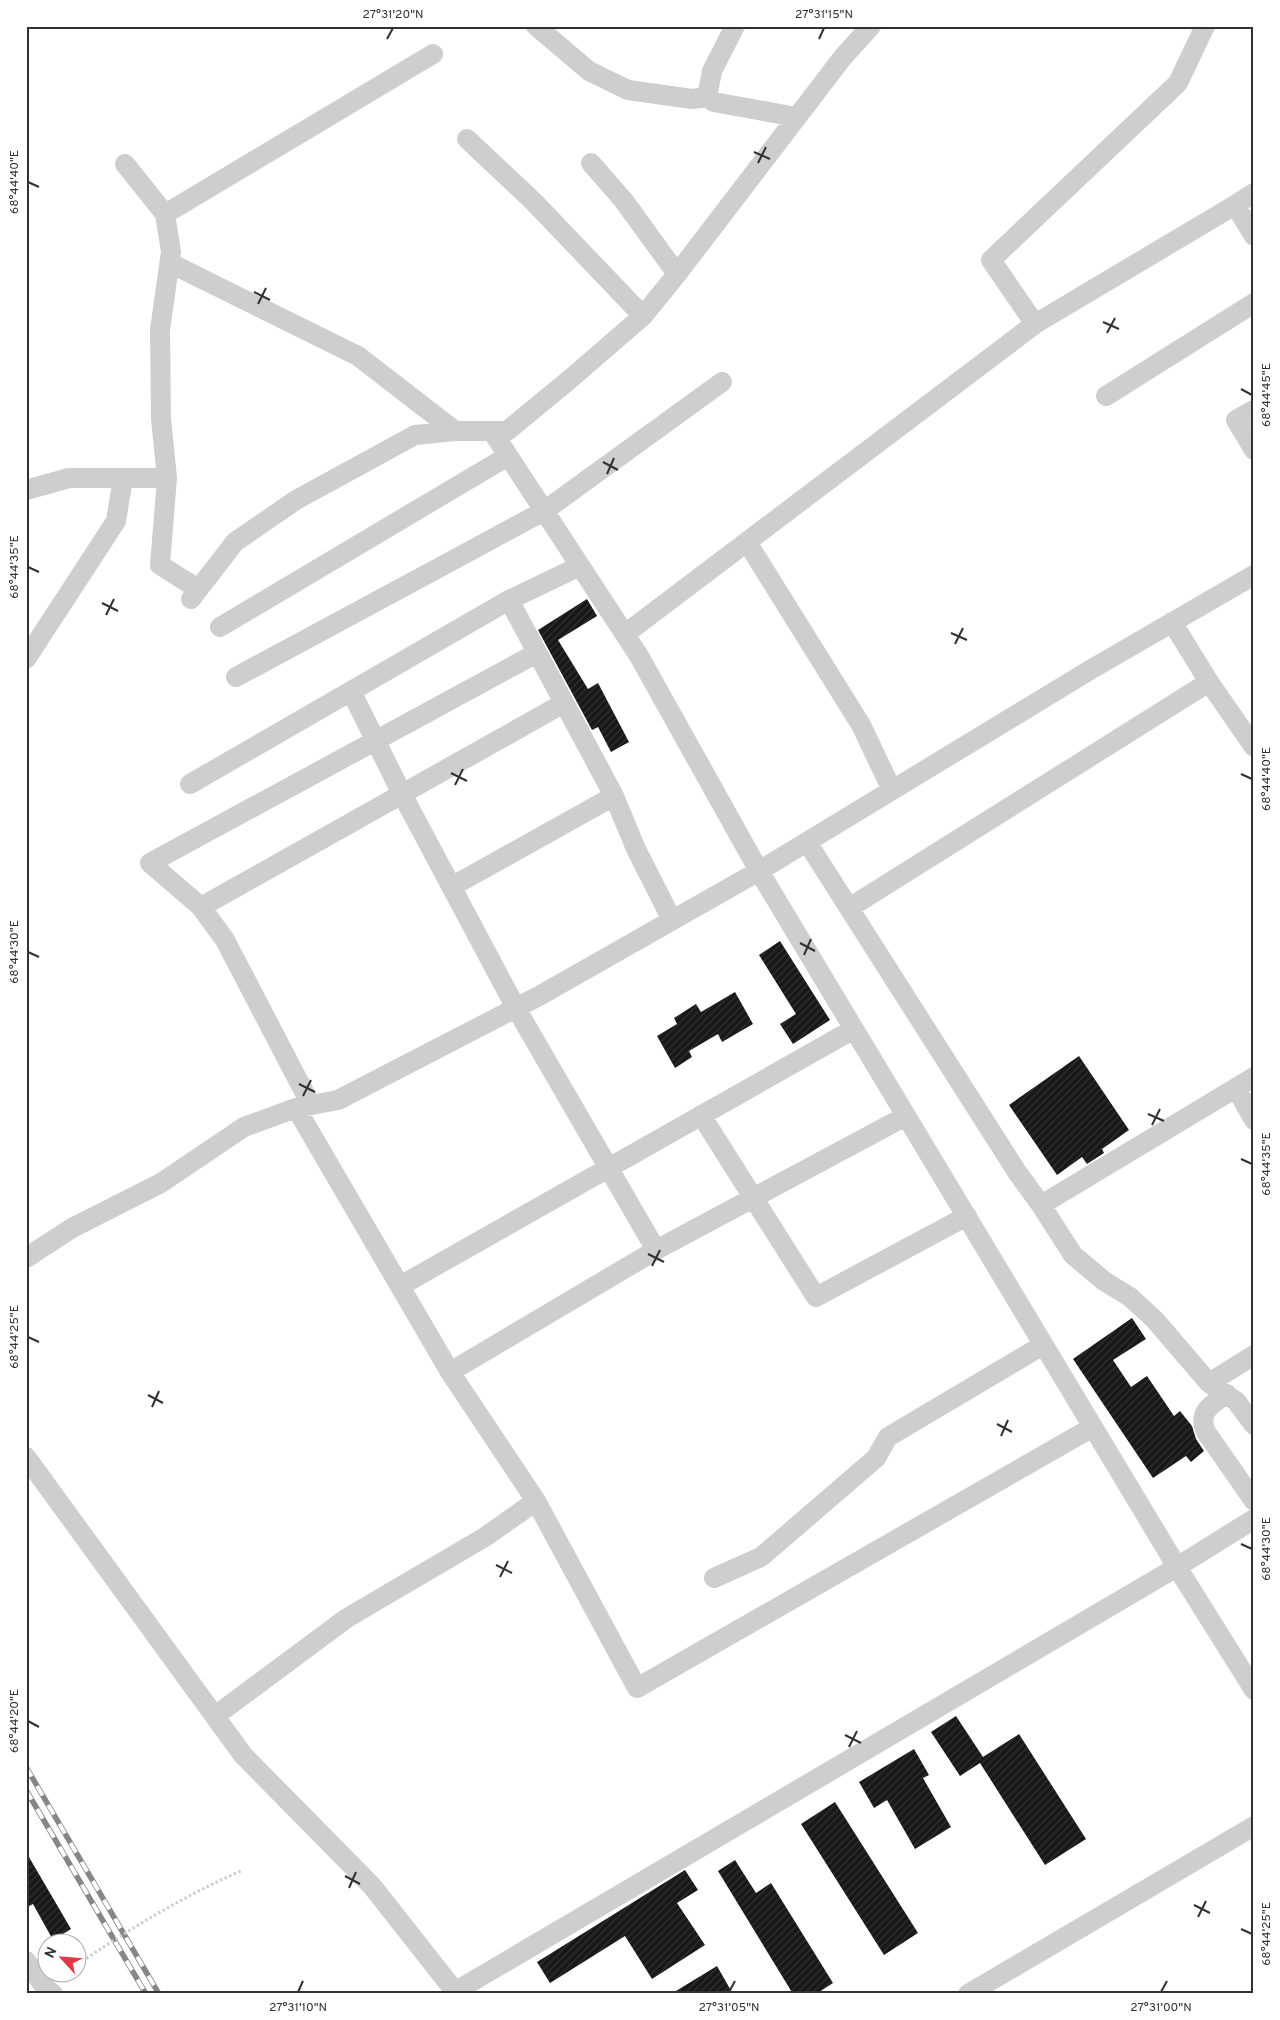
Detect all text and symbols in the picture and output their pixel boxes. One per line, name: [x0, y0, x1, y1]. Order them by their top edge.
text: 27°31'20"N: [362, 7, 424, 23]
text: 27°31'15"N: [795, 7, 853, 23]
text: 68°44'40"E: [7, 150, 23, 214]
text: 68°44'45"E: [1259, 363, 1275, 427]
text: 68°44'35"E: [7, 535, 23, 599]
text: 68°44'40"E: [1259, 747, 1275, 811]
text: 68°44'30"E: [7, 920, 23, 984]
text: 68°44'35"E: [1259, 1132, 1275, 1196]
text: 68°44'25"E: [7, 1305, 23, 1369]
text: 68°44'30"E: [1259, 1517, 1275, 1581]
text: 68°44'20"E: [7, 1689, 23, 1753]
text: 68°44'25"E: [1259, 1902, 1275, 1966]
north arrow: [38, 1932, 88, 1982]
text: N: [42, 1945, 62, 1961]
text: 27°31'10"N: [269, 2000, 327, 2016]
text: 27°31'05"N: [698, 2000, 760, 2016]
text: 27°31'00"N: [1130, 2000, 1192, 2016]

